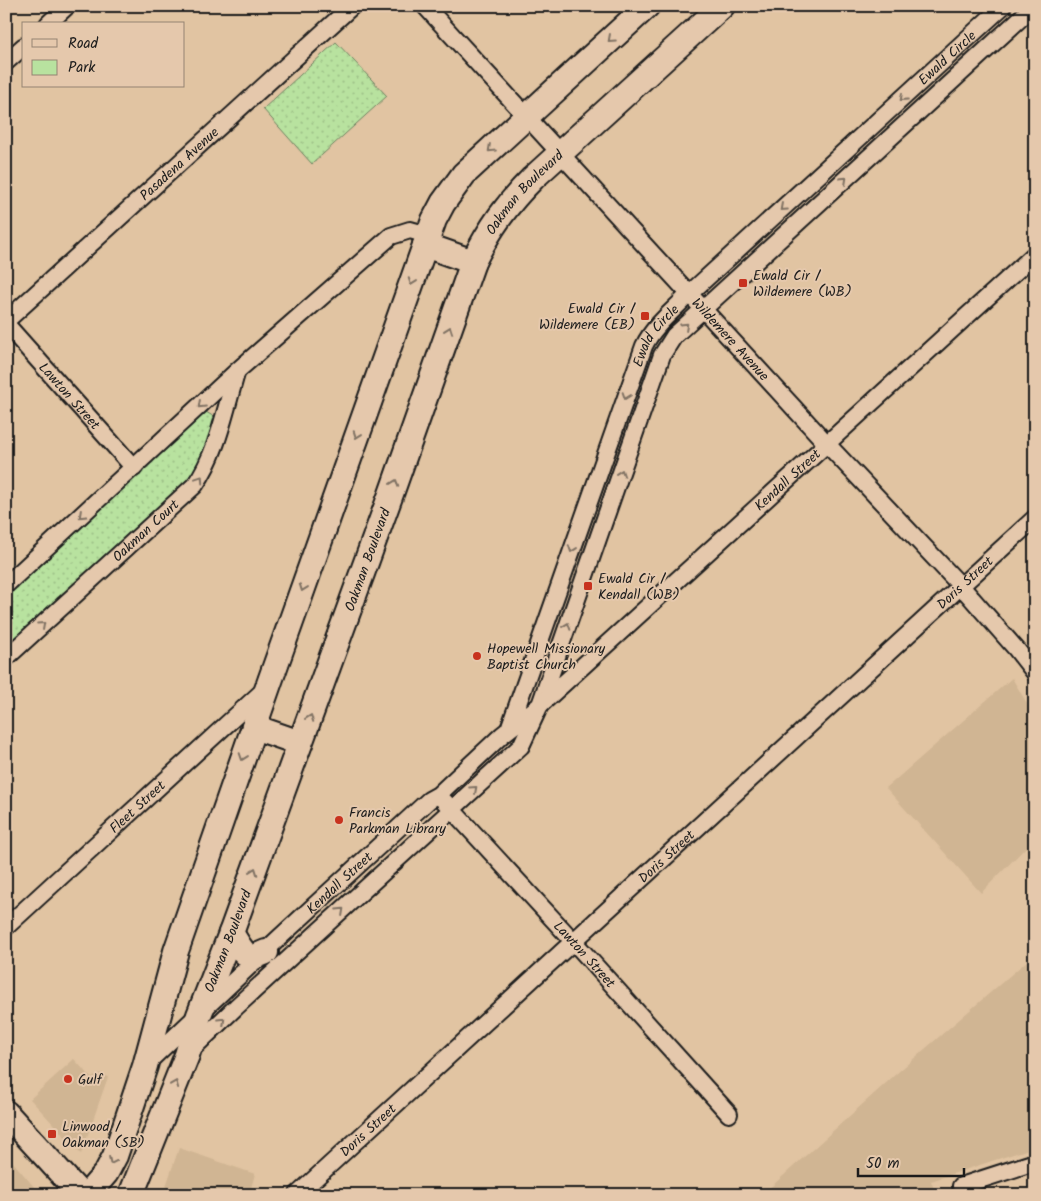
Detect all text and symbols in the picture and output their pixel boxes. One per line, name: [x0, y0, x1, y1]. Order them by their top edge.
legend: [22, 22, 185, 88]
street label: Ewald Circle: [913, 25, 982, 91]
text: Road: [68, 32, 99, 56]
one-way arrow: [607, 33, 616, 42]
text: Park: [68, 56, 96, 80]
one-way arrow: [900, 92, 909, 101]
street label: Pasadena Avenue: [135, 122, 225, 206]
one-way arrow: [488, 143, 497, 152]
street label: Oakman Boulevard: [480, 145, 570, 240]
one-way arrow: [838, 177, 847, 186]
one-way arrow: [780, 202, 789, 211]
place label: Ewald Cir / Wildemere (WB): [753, 265, 852, 303]
one-way arrow: [408, 277, 418, 285]
marker: Ewald Cir / Wildemere (WB): [737, 277, 749, 289]
street label: Wildemere Avenue: [686, 293, 774, 387]
place label: Ewald Cir / Wildemere (EB): [539, 298, 636, 336]
street label: Ewald Circle: [627, 299, 685, 370]
marker: Ewald Cir / Wildemere (EB): [639, 310, 651, 322]
one-way arrow: [679, 323, 688, 332]
one-way arrow: [443, 326, 453, 335]
street label: Lawton Street: [33, 358, 106, 436]
one-way arrow: [622, 391, 632, 400]
one-way arrow: [198, 399, 207, 408]
one-way arrow: [353, 430, 363, 438]
street label: Kendall Street: [750, 444, 827, 517]
one-way arrow: [615, 469, 625, 478]
one-way arrow: [193, 475, 203, 484]
one-way arrow: [389, 479, 399, 488]
street label: Oakman Court: [108, 494, 185, 568]
street label: Oakman Boulevard: [339, 504, 397, 615]
one-way arrow: [79, 509, 88, 518]
one-way arrow: [568, 545, 578, 553]
street label: Doris Street: [932, 551, 999, 615]
place label: Ewald Cir / Kendall (WB): [598, 568, 680, 606]
marker: Ewald Cir / Kendall (WB): [582, 580, 594, 592]
one-way arrow: [299, 583, 309, 591]
one-way arrow: [37, 622, 46, 631]
one-way arrow: [561, 623, 571, 631]
place label: Hopewell Missionary Baptist Church: [487, 638, 606, 676]
marker: Hopewell Missionary Baptist Church: [471, 650, 483, 662]
one-way arrow: [304, 714, 314, 723]
one-way arrow: [239, 753, 249, 761]
street label: Fleet Street: [105, 775, 171, 839]
one-way arrow: [468, 786, 477, 795]
place label: Francis Parkman Library: [349, 802, 446, 840]
marker: Francis Parkman Library: [333, 814, 345, 826]
street label: Doris Street: [633, 825, 701, 889]
street label: Kendall Street: [302, 847, 379, 920]
one-way arrow: [248, 867, 258, 875]
street label: Oakman Boulevard: [199, 886, 258, 996]
one-way arrow: [336, 908, 345, 917]
street label: Lawton Street: [548, 916, 621, 994]
one-way arrow: [216, 1018, 225, 1027]
place label: Gulf: [78, 1069, 104, 1091]
marker: Gulf: [62, 1073, 74, 1085]
one-way arrow: [168, 1080, 179, 1089]
street label: Doris Street: [335, 1099, 402, 1163]
place label: Linwood / Oakman (SB): [62, 1116, 145, 1154]
marker: Linwood / Oakman (SB): [46, 1128, 58, 1140]
scale bar: [858, 1146, 965, 1178]
text: 50 m: [866, 1152, 900, 1176]
one-way arrow: [108, 1156, 118, 1165]

